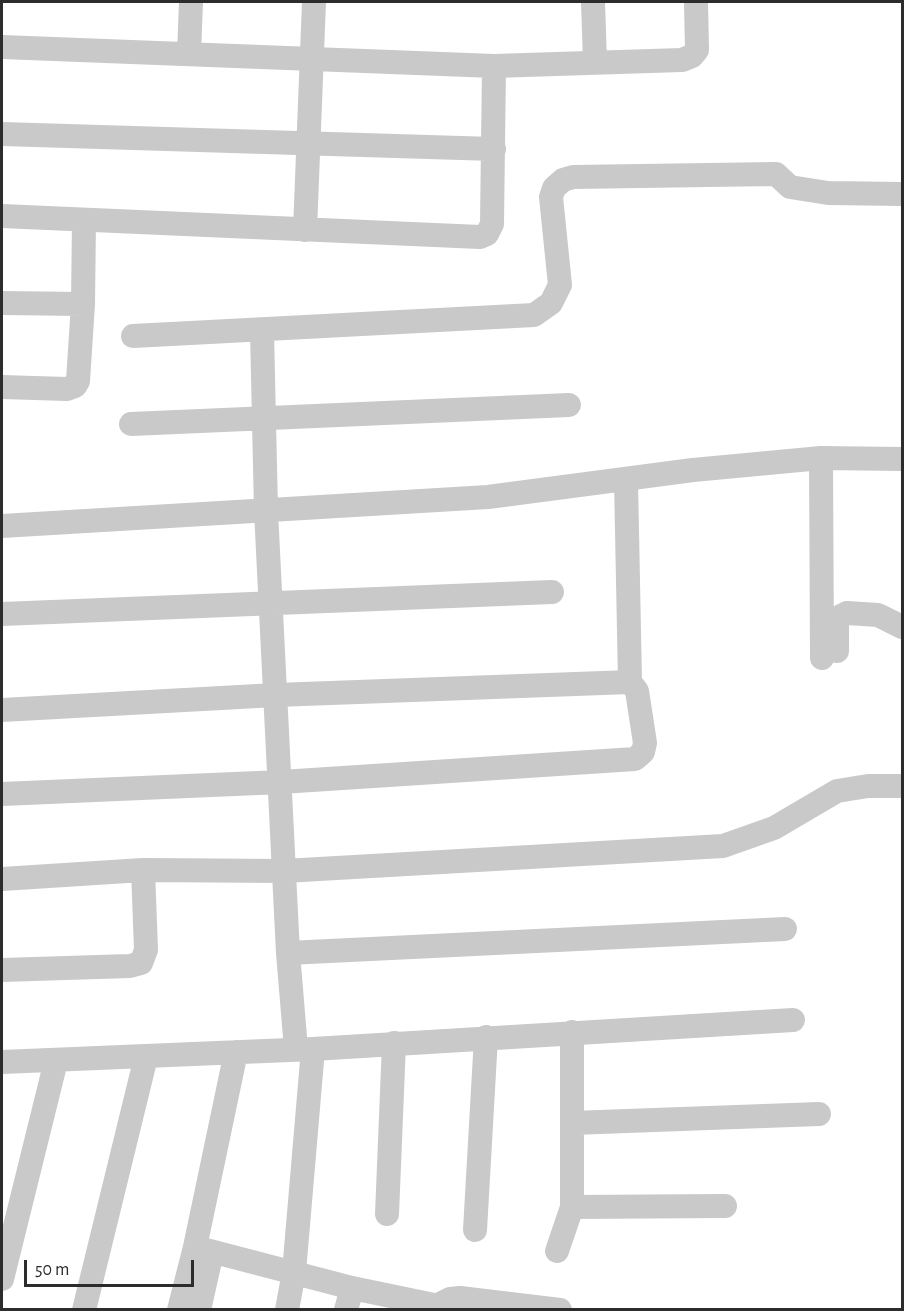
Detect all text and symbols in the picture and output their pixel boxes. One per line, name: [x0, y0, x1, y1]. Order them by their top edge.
scale bar: [27, 1248, 196, 1286]
text: 50 m: [35, 1261, 69, 1279]

